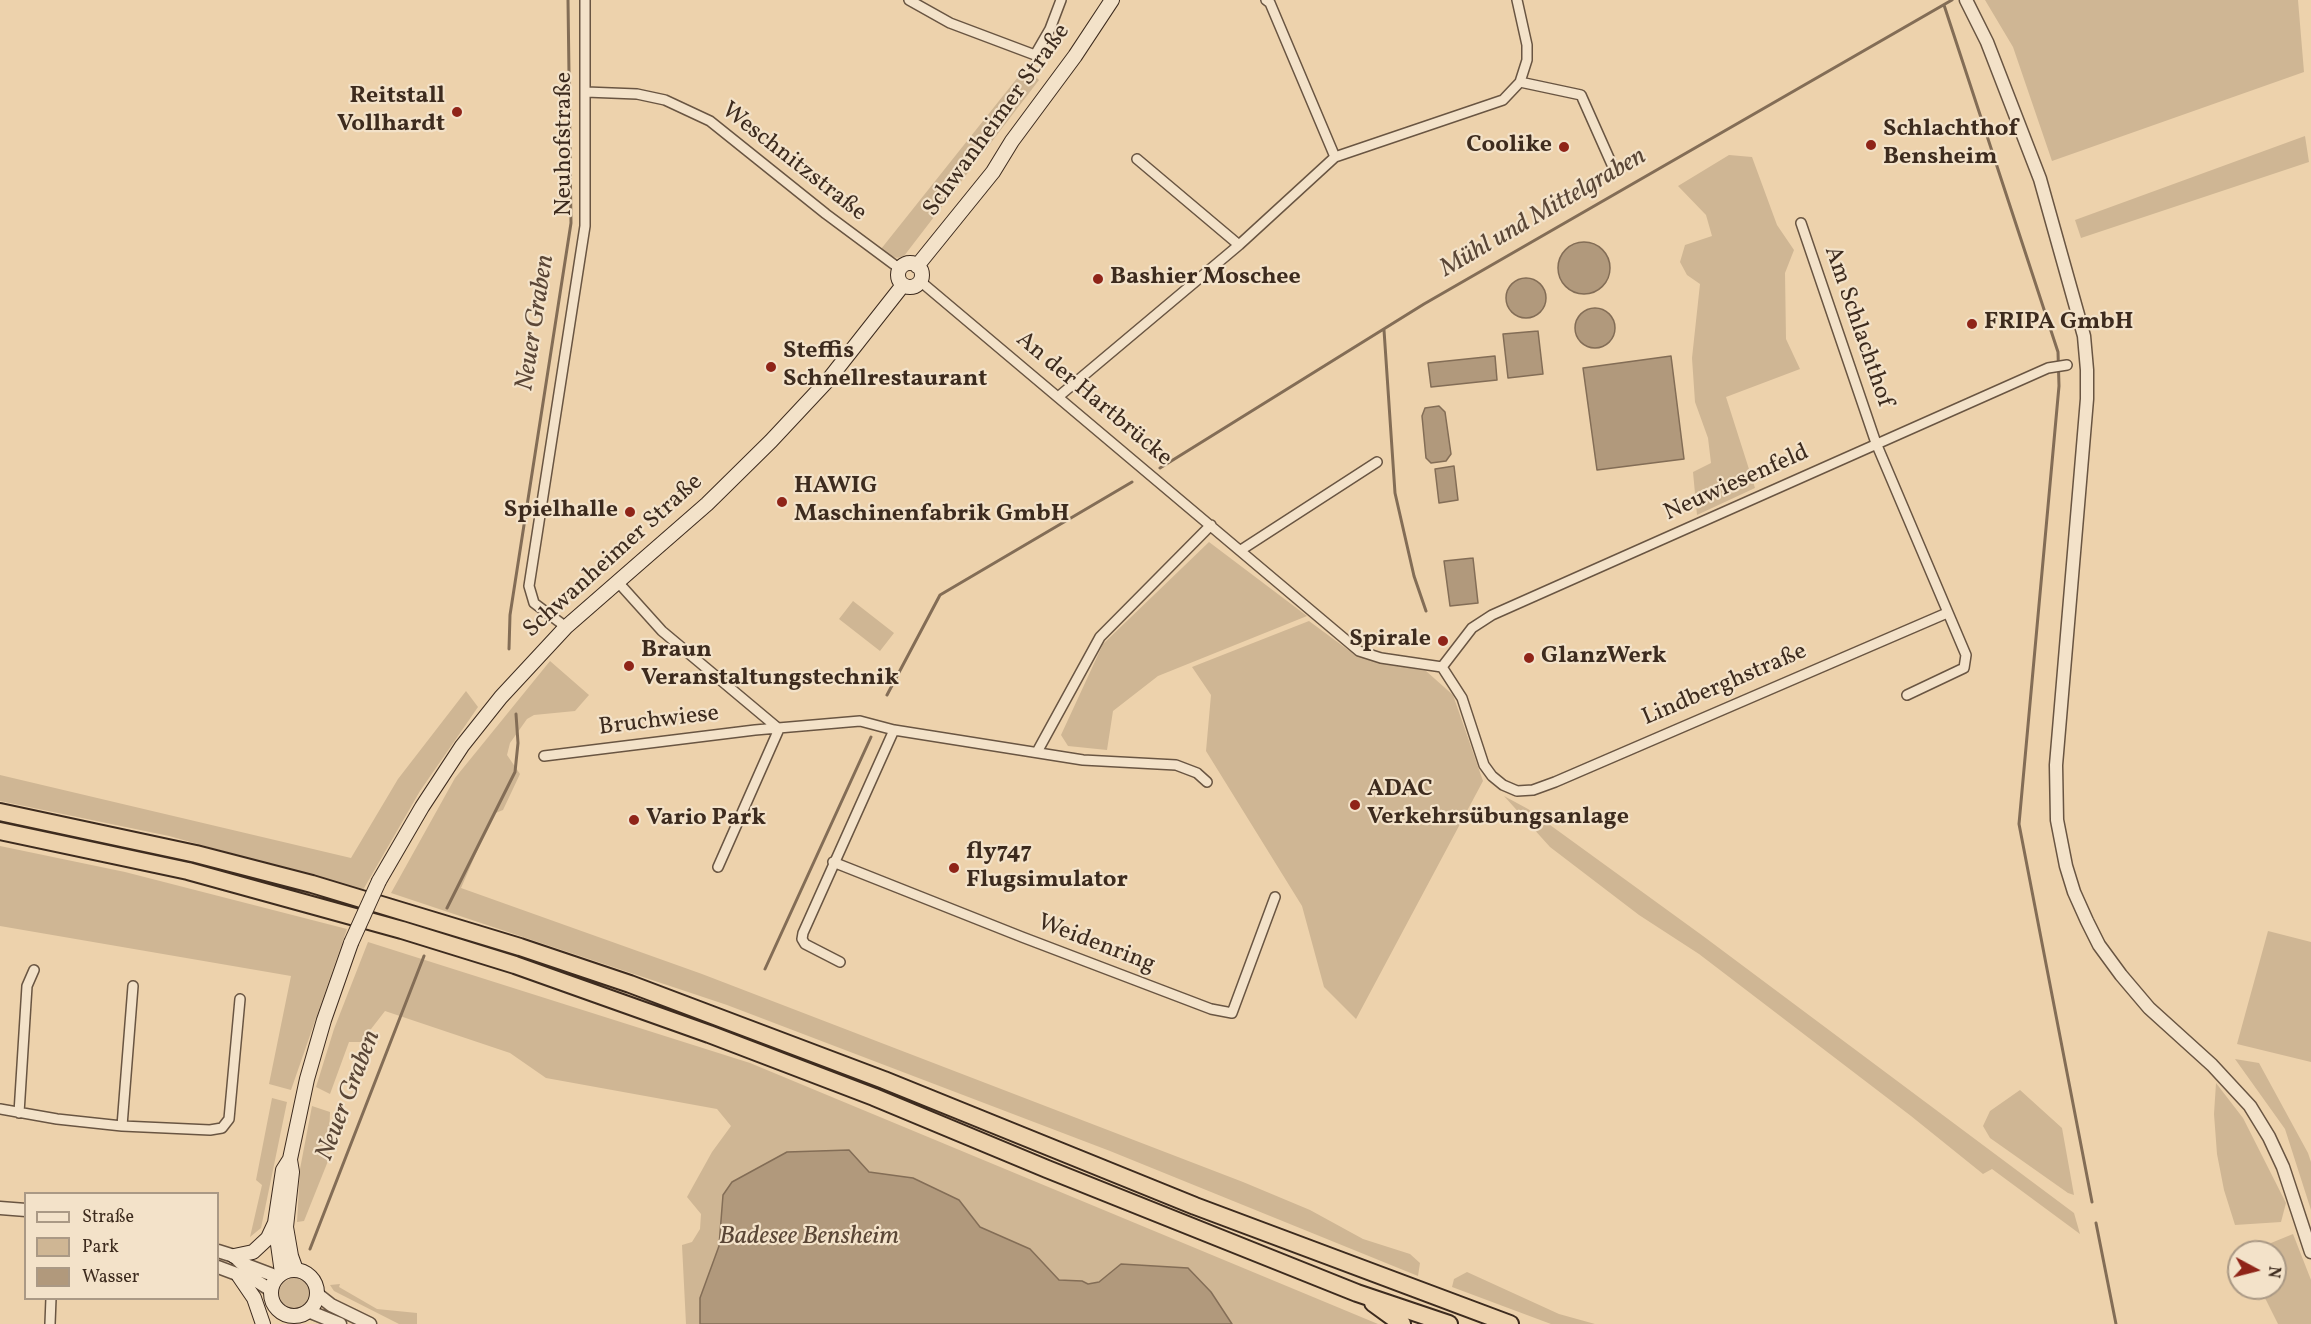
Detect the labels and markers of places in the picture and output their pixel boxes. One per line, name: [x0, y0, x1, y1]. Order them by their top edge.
place label: Reitstall Vollhardt: [337, 84, 445, 140]
marker: Reitstall Vollhardt: [450, 105, 464, 119]
place label: Schlachthof Bensheim: [1883, 117, 2018, 173]
place label: Coolike: [1466, 133, 1552, 161]
marker: Schlachthof Bensheim: [1864, 138, 1878, 152]
marker: Coolike: [1557, 140, 1571, 154]
place label: Bashier Moschee: [1110, 265, 1301, 293]
marker: Bashier Moschee: [1091, 272, 1105, 286]
place label: FRIPA GmbH: [1984, 310, 2133, 338]
marker: FRIPA GmbH: [1965, 317, 1979, 331]
place label: Steffis Schnellrestaurant: [783, 339, 987, 395]
marker: Steffis Schnellrestaurant: [764, 360, 778, 374]
place label: HAWIG Maschinenfabrik GmbH: [794, 474, 1069, 530]
marker: HAWIG Maschinenfabrik GmbH: [775, 495, 789, 509]
place label: Spielhalle: [504, 498, 618, 526]
marker: Spielhalle: [623, 505, 637, 519]
place label: Spirale: [1349, 627, 1431, 655]
marker: Spirale: [1436, 634, 1450, 648]
place label: Braun Veranstaltungstechnik: [641, 638, 899, 694]
place label: GlanzWerk: [1541, 644, 1667, 672]
marker: GlanzWerk: [1522, 651, 1536, 665]
marker: Braun Veranstaltungstechnik: [622, 659, 636, 673]
place label: ADAC Verkehrsübungsanlage: [1367, 777, 1629, 833]
marker: ADAC Verkehrsübungsanlage: [1348, 798, 1362, 812]
place label: Vario Park: [646, 806, 766, 834]
marker: Vario Park: [627, 813, 641, 827]
place label: fly747 Flugsimulator: [966, 840, 1128, 896]
marker: fly747 Flugsimulator: [947, 861, 961, 875]

